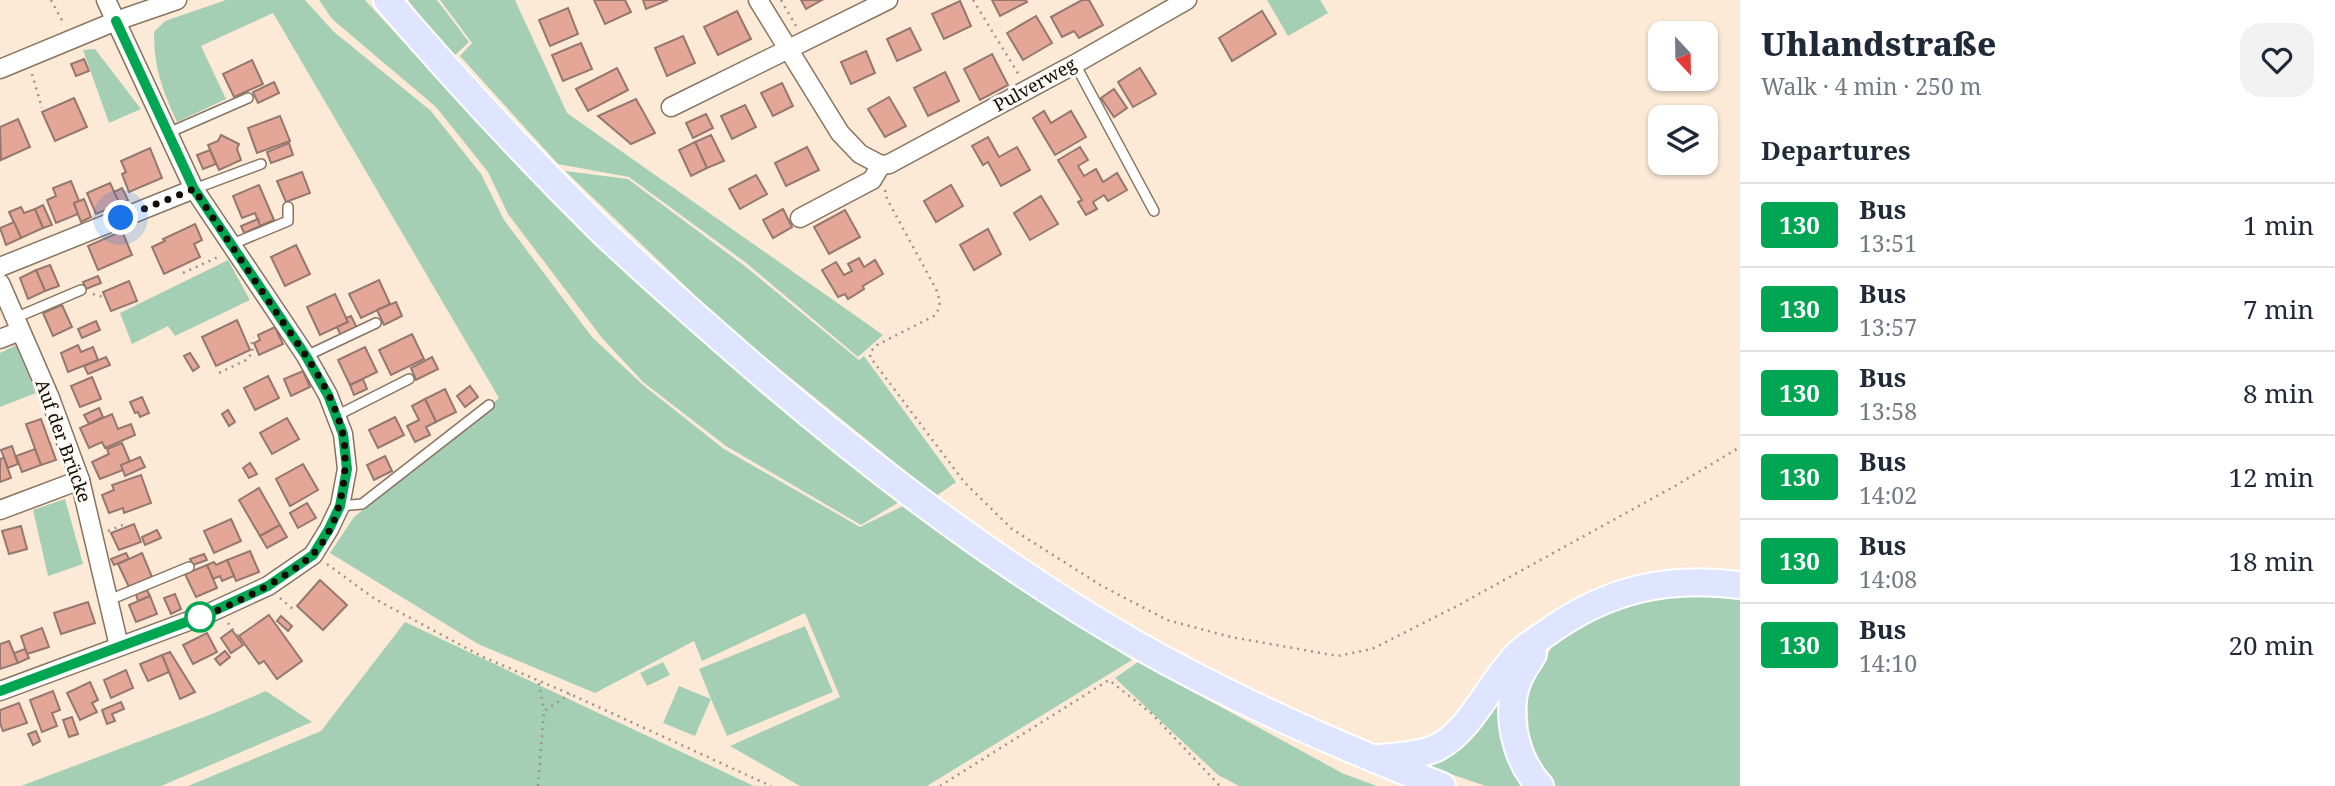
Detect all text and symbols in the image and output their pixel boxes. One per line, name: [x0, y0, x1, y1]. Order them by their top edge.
north arrow: [1648, 21, 1718, 91]
map controls: [1648, 21, 1718, 175]
text: Uhlandstraße: [1761, 21, 1996, 66]
button: heart: [2240, 23, 2314, 97]
street label: Pulverweg: [989, 51, 1081, 117]
text: Walk · 4 min · 250 m: [1761, 70, 1981, 102]
button: layers: [1648, 105, 1718, 175]
text: Departures: [1761, 132, 1911, 168]
text: Bus: [1859, 191, 1906, 227]
your location: [103, 200, 138, 235]
text: 1 min: [2243, 207, 2314, 243]
text: 130: [1779, 208, 1820, 241]
text: 13:51: [1859, 227, 1917, 259]
text: Bus: [1859, 275, 1906, 311]
text: 7 min: [2243, 291, 2314, 327]
text: 130: [1779, 292, 1820, 325]
text: 13:57: [1859, 311, 1917, 343]
text: Bus: [1859, 359, 1906, 395]
text: 8 min: [2243, 375, 2314, 411]
street label: Auf der Brücke: [31, 376, 97, 505]
text: 130: [1779, 376, 1820, 409]
text: 13:58: [1859, 395, 1917, 427]
text: Bus: [1859, 443, 1906, 479]
text: 12 min: [2229, 459, 2314, 495]
text: 130: [1779, 460, 1820, 493]
text: 14:02: [1859, 479, 1917, 511]
text: Bus: [1859, 527, 1906, 563]
text: 18 min: [2229, 543, 2314, 579]
text: 130: [1779, 544, 1820, 577]
text: 14:08: [1859, 563, 1917, 595]
unlabelled marker: [185, 602, 215, 632]
text: Bus: [1859, 611, 1906, 647]
text: 20 min: [2229, 627, 2314, 663]
text: 130: [1779, 628, 1820, 661]
text: 14:10: [1859, 647, 1917, 679]

